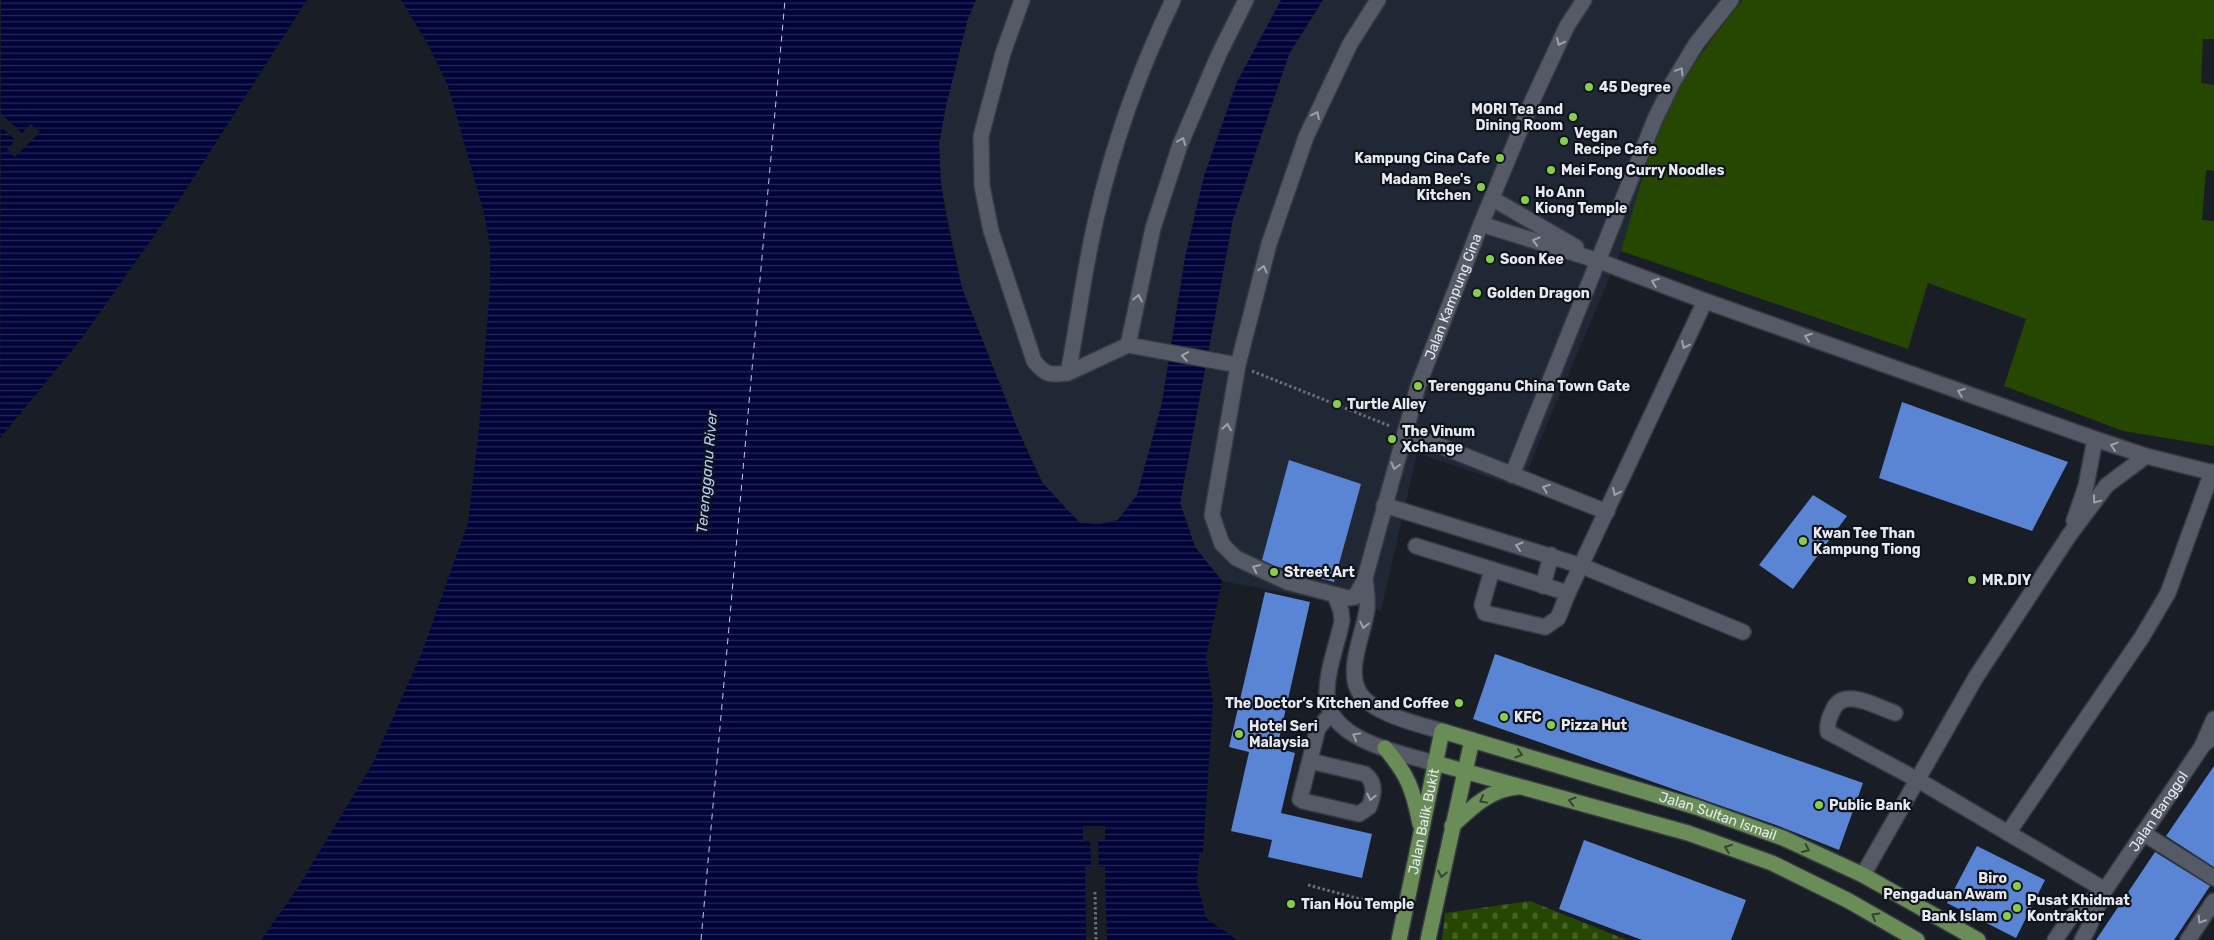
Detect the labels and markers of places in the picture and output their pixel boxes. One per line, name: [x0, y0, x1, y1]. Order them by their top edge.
place label: 45 Degree: [1599, 79, 1671, 96]
marker: 45 Degree: [1583, 81, 1595, 93]
place label: MORI Tea and Dining Room: [1471, 101, 1563, 134]
marker: MORI Tea and Dining Room: [1567, 111, 1579, 123]
place label: Vegan Recipe Cafe: [1574, 125, 1657, 158]
marker: Vegan Recipe Cafe: [1558, 135, 1570, 147]
place label: Kampung Cina Cafe: [1355, 150, 1490, 167]
marker: Kampung Cina Cafe: [1494, 152, 1506, 164]
place label: Mei Fong Curry Noodles: [1561, 162, 1725, 179]
marker: Mei Fong Curry Noodles: [1545, 164, 1557, 176]
place label: Madam Bee's Kitchen: [1381, 171, 1471, 204]
marker: Madam Bee's Kitchen: [1475, 181, 1487, 193]
place label: Ho Ann Kiong Temple: [1535, 184, 1627, 217]
marker: Ho Ann Kiong Temple: [1519, 194, 1531, 206]
place label: Soon Kee: [1500, 251, 1564, 268]
marker: Soon Kee: [1484, 253, 1496, 265]
place label: Golden Dragon: [1487, 285, 1590, 302]
marker: Golden Dragon: [1471, 287, 1483, 299]
place label: Terengganu China Town Gate: [1428, 378, 1630, 395]
marker: Terengganu China Town Gate: [1412, 380, 1424, 392]
place label: Turtle Alley: [1347, 396, 1427, 413]
marker: Turtle Alley: [1331, 398, 1343, 410]
place label: The Vinum Xchange: [1402, 423, 1475, 456]
marker: The Vinum Xchange: [1386, 433, 1398, 445]
place label: Kwan Tee Than Kampung Tiong: [1813, 525, 1921, 558]
marker: Kwan Tee Than Kampung Tiong: [1797, 535, 1809, 547]
place label: Street Art: [1284, 564, 1355, 581]
marker: Street Art: [1268, 566, 1280, 578]
place label: MR.DIY: [1982, 572, 2032, 589]
marker: MR.DIY: [1966, 574, 1978, 586]
place label: The Doctor’s Kitchen and Coffee: [1225, 695, 1449, 712]
marker: The Doctor’s Kitchen and Coffee: [1453, 697, 1465, 709]
place label: KFC: [1514, 709, 1542, 726]
marker: KFC: [1498, 711, 1510, 723]
place label: Pizza Hut: [1561, 717, 1628, 734]
place label: Hotel Seri Malaysia: [1249, 718, 1318, 751]
marker: Pizza Hut: [1545, 719, 1557, 731]
marker: Hotel Seri Malaysia: [1233, 728, 1245, 740]
place label: Public Bank: [1829, 797, 1912, 814]
marker: Public Bank: [1813, 799, 1825, 811]
place label: Biro Pengaduan Awam: [1883, 870, 2007, 903]
marker: Biro Pengaduan Awam: [2011, 880, 2023, 892]
place label: Pusat Khidmat Kontraktor: [2027, 892, 2130, 925]
place label: Tian Hou Temple: [1301, 896, 1414, 913]
marker: Tian Hou Temple: [1285, 898, 1297, 910]
marker: Pusat Khidmat Kontraktor: [2011, 902, 2023, 914]
place label: Bank Islam: [1921, 908, 1997, 925]
marker: Bank Islam: [2001, 910, 2013, 922]

